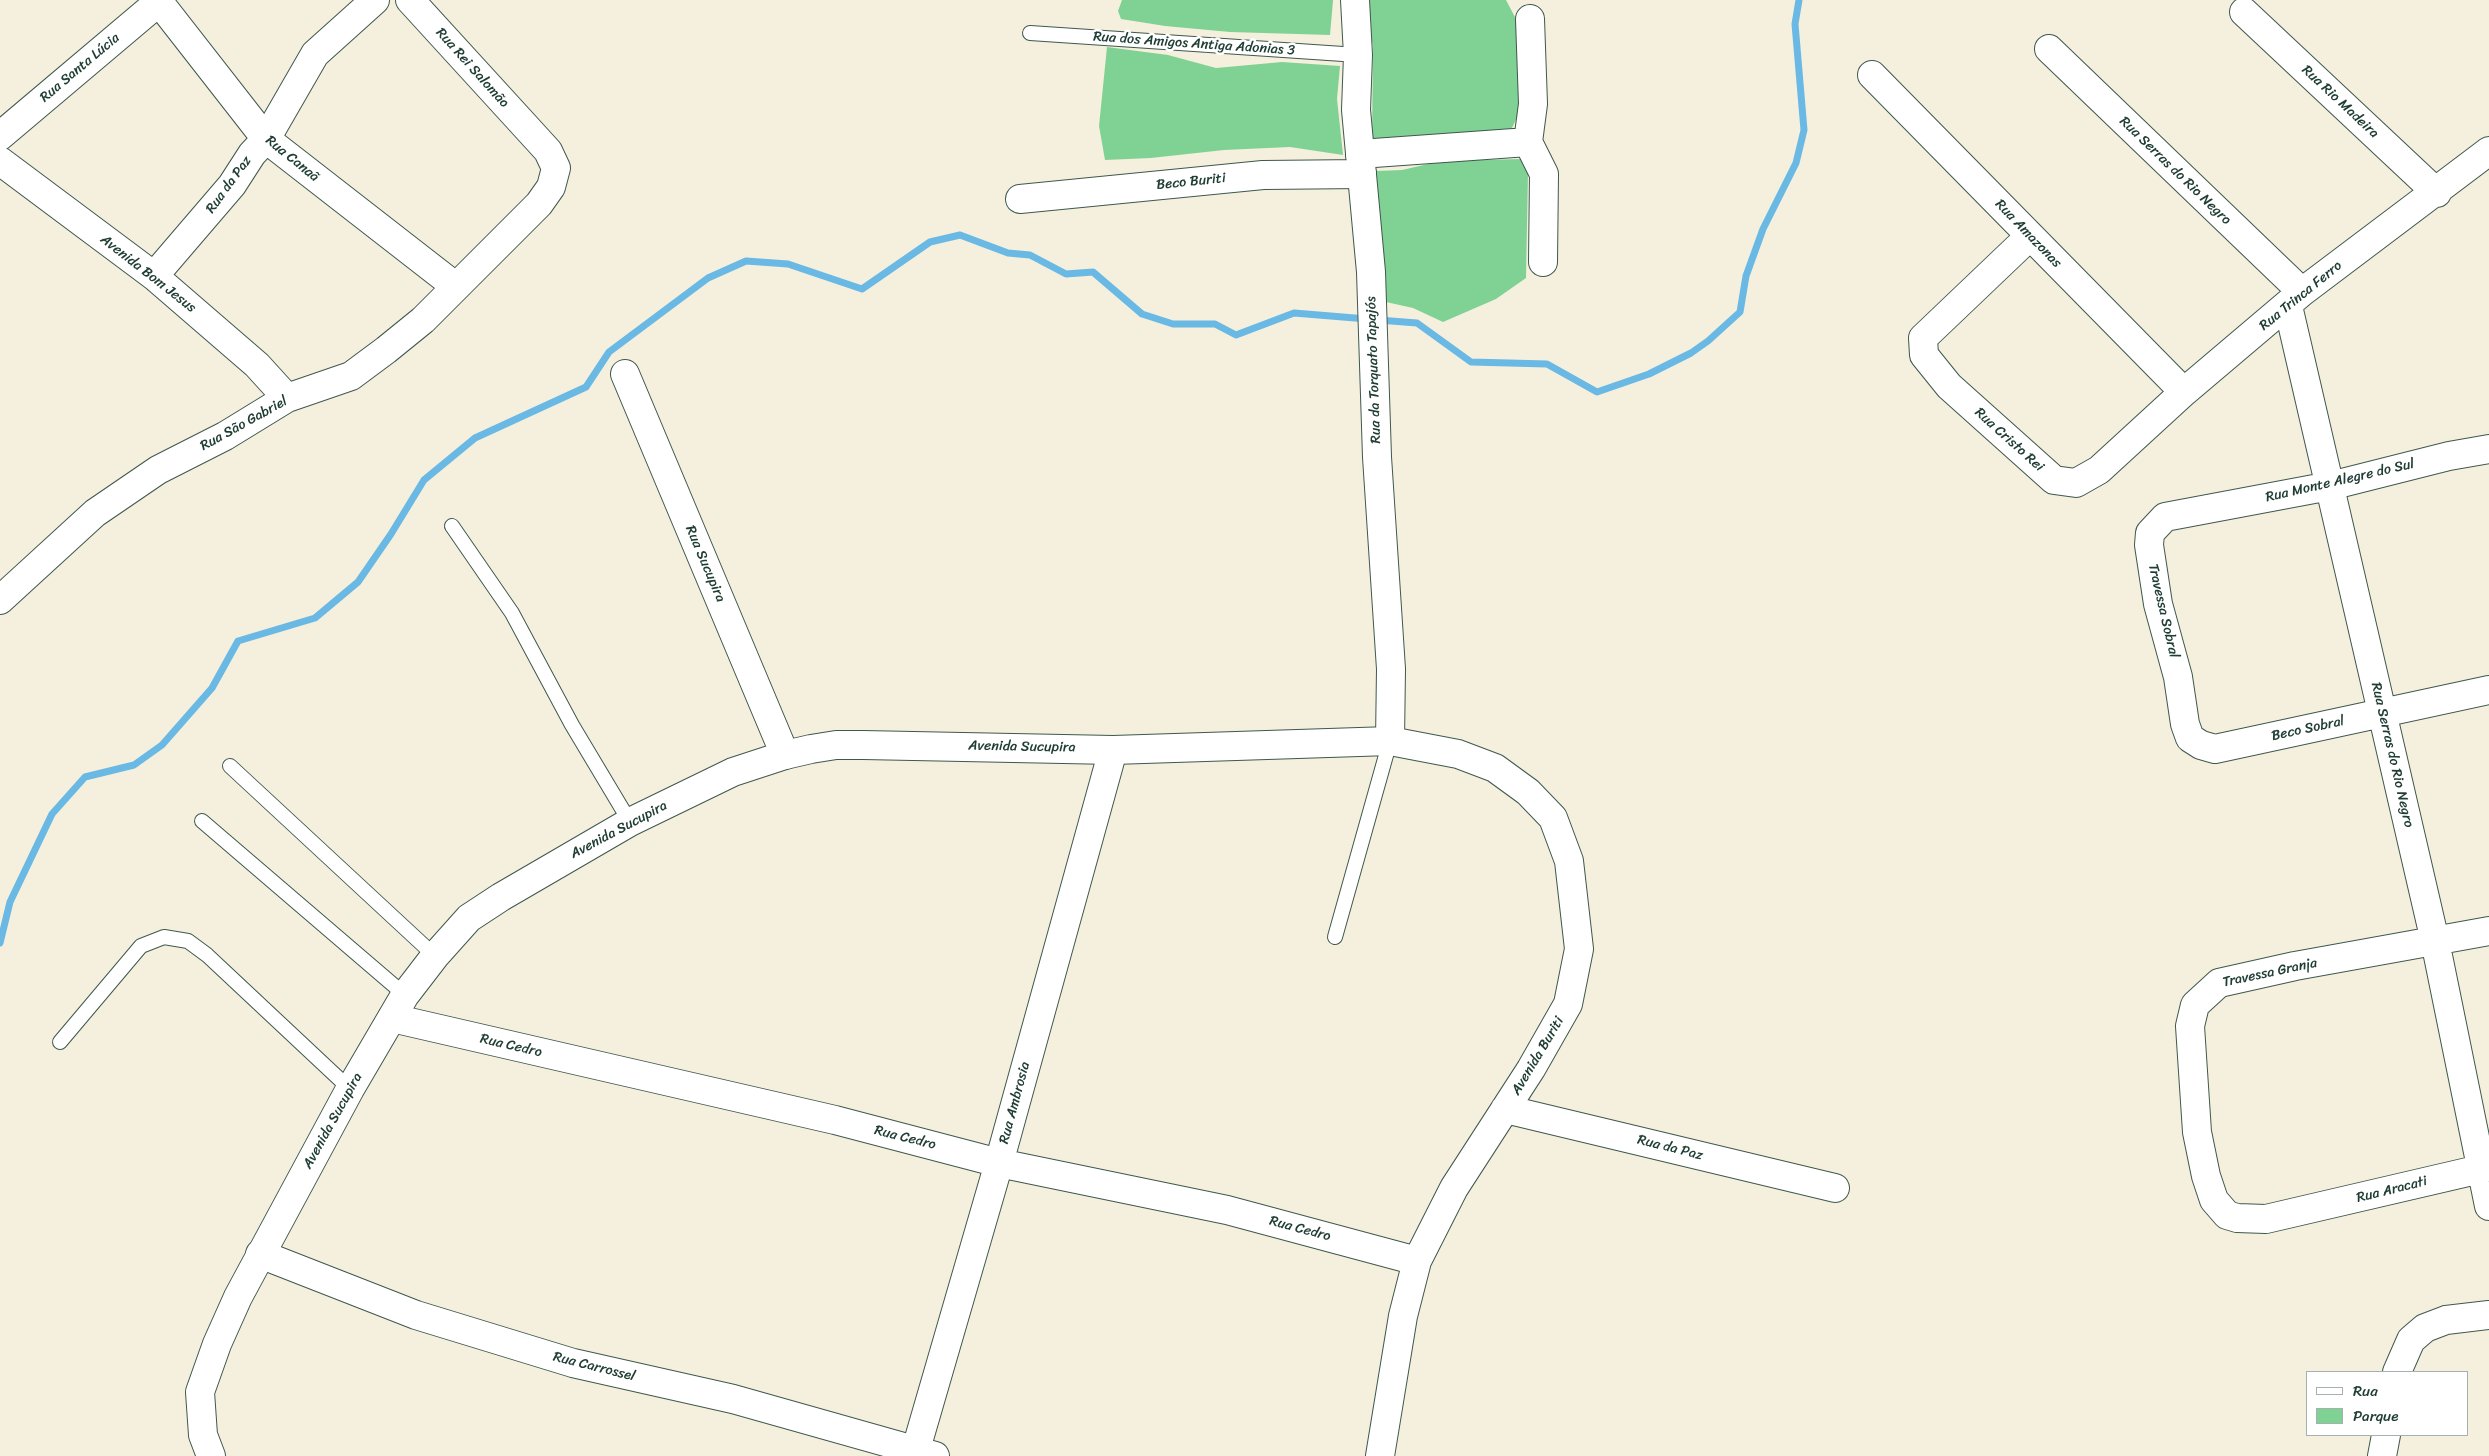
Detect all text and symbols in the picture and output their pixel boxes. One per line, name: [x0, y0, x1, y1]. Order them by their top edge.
street label: Rua Rei Salomão: [432, 25, 512, 111]
street label: Rua dos Amigos Antiga Adonias 3: [1093, 29, 1295, 59]
street label: Rua Santa Lúcia: [37, 30, 123, 106]
street label: Rua Rio Madeira: [2298, 62, 2382, 142]
street label: Rua Serras do Rio Negro: [2116, 113, 2234, 229]
street label: Rua Canaã: [262, 132, 322, 186]
street label: Rua da Paz: [203, 153, 255, 217]
street label: Beco Buriti: [1155, 170, 1227, 194]
street label: Rua Amazonas: [1991, 196, 2065, 272]
street label: Avenida Bom Jesus: [97, 231, 199, 317]
street label: Rua Trinca Ferro: [2256, 258, 2346, 334]
street label: Rua da Torquato Tapajós: [1363, 296, 1385, 444]
street label: Rua São Gabriel: [197, 393, 291, 455]
street label: Rua Cristo Rei: [1971, 405, 2047, 475]
street label: Rua Monte Alegre do Sul: [2264, 456, 2416, 506]
street label: Rua Sucupira: [681, 523, 729, 605]
street label: Travessa Sobral: [2144, 562, 2182, 660]
street label: Rua Serras do Rio Negro: [2367, 681, 2417, 829]
street label: Beco Sobral: [2270, 713, 2346, 745]
street label: Avenida Sucupira: [968, 738, 1076, 756]
street label: Avenida Sucupira: [568, 797, 670, 863]
street label: Travessa Granja: [2221, 955, 2319, 991]
street label: Avenida Buriti: [1508, 1014, 1568, 1098]
street label: Rua Cedro: [478, 1031, 544, 1061]
street label: Rua Ambrosia: [996, 1060, 1034, 1146]
street label: Avenida Sucupira: [300, 1070, 366, 1172]
street label: Rua Cedro: [872, 1122, 938, 1154]
street label: Rua da Paz: [1636, 1132, 1704, 1164]
street label: Rua Aracati: [2355, 1173, 2429, 1207]
street label: Rua Cedro: [1267, 1213, 1333, 1245]
street label: Rua Carrossel: [551, 1349, 637, 1385]
legend: [2306, 1371, 2469, 1436]
text: Rua: [2353, 1378, 2378, 1404]
text: Parque: [2353, 1403, 2398, 1429]

